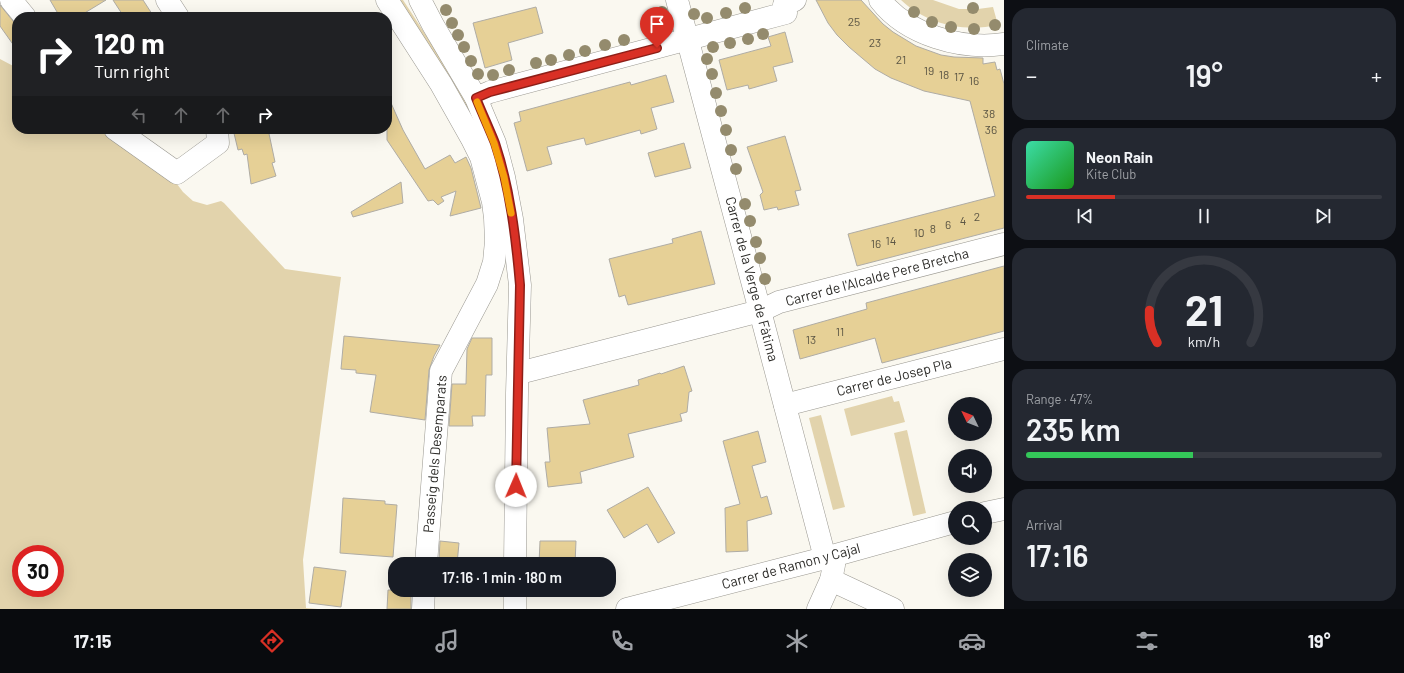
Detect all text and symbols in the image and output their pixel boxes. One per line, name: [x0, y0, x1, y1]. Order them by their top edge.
pin: [640, 7.0, 674, 48]
icon: arrive: [646, 13, 668, 35]
house number: 25: [848, 14, 860, 28]
text: 120 m: [94, 26, 165, 60]
icon: right: [28, 28, 80, 80]
house number: 23: [869, 35, 881, 49]
text: Climate: [1026, 37, 1069, 53]
house number: 21: [896, 52, 906, 66]
text: 19°: [1185, 57, 1223, 93]
text: Turn right: [94, 60, 170, 82]
text: −: [1026, 62, 1037, 88]
text: +: [1371, 62, 1382, 88]
house number: 19: [924, 63, 934, 77]
house number: 18: [939, 67, 949, 81]
house number: 17: [954, 69, 964, 83]
house number: 16: [969, 73, 979, 87]
icon: left: [128, 104, 150, 126]
icon: ahead: [170, 104, 192, 126]
icon: ahead: [212, 104, 234, 126]
icon: right: [254, 104, 276, 126]
house number: 38: [983, 106, 995, 120]
house number: 36: [985, 122, 997, 136]
text: Neon Rain: [1086, 148, 1153, 166]
text: Kite Club: [1086, 166, 1136, 182]
street label: Carrer de la Verge de Fàtima: [722, 195, 783, 363]
icon: previous: [1074, 205, 1096, 227]
icon: pause: [1193, 205, 1215, 227]
icon: next: [1312, 205, 1334, 227]
house number: 2: [974, 209, 980, 223]
house number: 4: [960, 213, 966, 227]
house number: 6: [945, 217, 951, 231]
house number: 8: [930, 221, 936, 235]
house number: 10: [914, 225, 924, 239]
house number: 14: [886, 233, 896, 247]
house number: 16: [871, 236, 881, 250]
street label: Carrer de l'Alcalde Pere Bretcha: [783, 244, 970, 309]
text: 21: [1185, 283, 1223, 333]
house number: 11: [836, 324, 844, 338]
house number: 13: [806, 332, 816, 346]
text: km/h: [1188, 332, 1220, 349]
street label: Carrer de Josep Pla: [835, 354, 953, 399]
street label: Passeig dels Desemparats: [419, 374, 450, 534]
text: Range · 47%: [1026, 391, 1093, 407]
north arrow: [948, 397, 992, 441]
map controls: [948, 397, 992, 597]
text: 235 km: [1026, 411, 1121, 447]
button: sound: [948, 449, 992, 493]
position arrow: [495, 465, 537, 507]
button: search: [948, 501, 992, 545]
text: Arrival: [1026, 517, 1062, 533]
text: 17:16: [1026, 537, 1088, 573]
street label: Carrer de Ramon y Cajal: [720, 539, 862, 592]
speed limit sign: 30: [12, 545, 64, 597]
button: layers: [948, 553, 992, 597]
text: 17:16 · 1 min · 180 m: [442, 568, 562, 586]
icon: directions: [258, 627, 286, 655]
icon: music: [433, 627, 461, 655]
icon: phone: [608, 627, 636, 655]
icon: climate: [783, 627, 811, 655]
icon: car: [958, 627, 986, 655]
icon: filters: [1133, 627, 1161, 655]
text: 17:15: [73, 630, 111, 652]
text: 19°: [1308, 630, 1330, 652]

